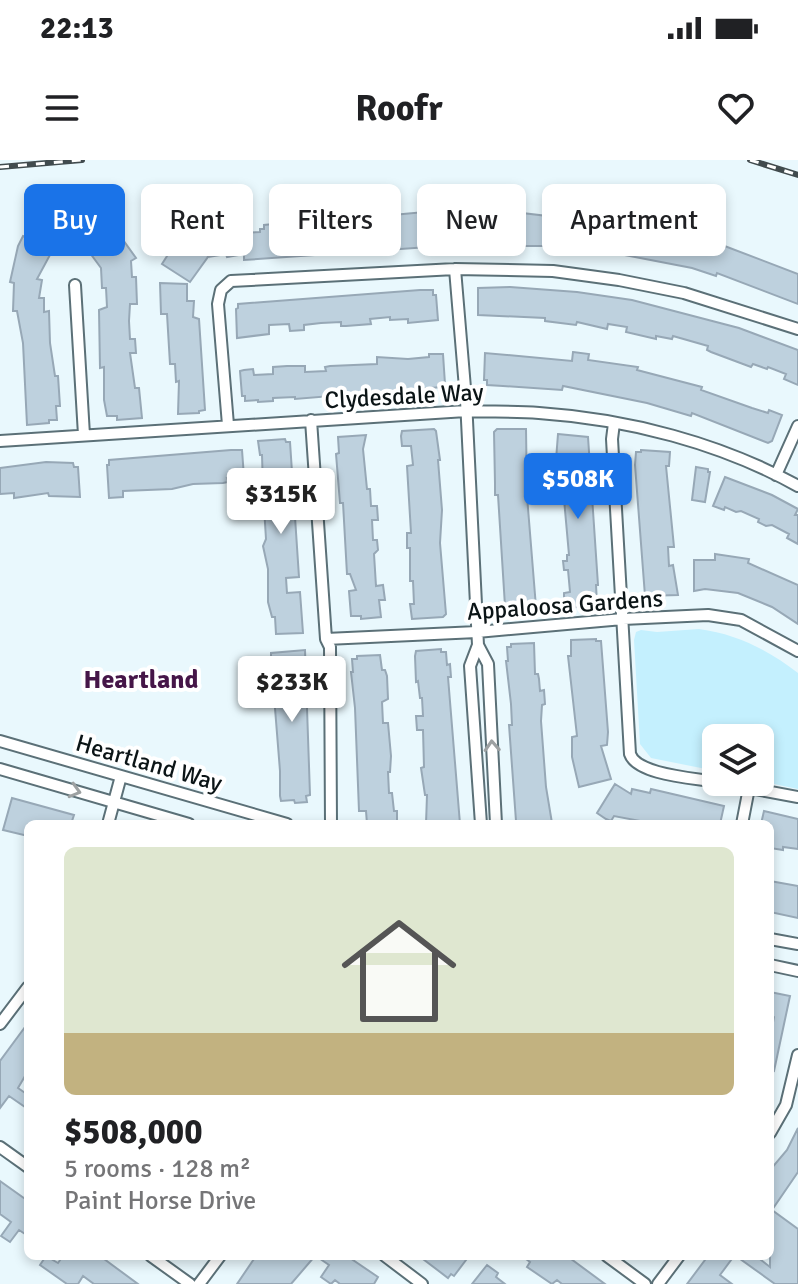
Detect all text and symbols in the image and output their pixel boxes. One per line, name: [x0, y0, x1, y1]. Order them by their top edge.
text: 22:13: [40, 10, 114, 47]
icon: menu: [40, 86, 84, 130]
text: Roofr: [355, 86, 443, 131]
icon: heart: [714, 86, 758, 130]
chip: Buy: [24, 184, 125, 256]
chip: Rent: [141, 184, 253, 256]
chip: Filters: [269, 184, 401, 256]
chip: New: [417, 184, 526, 256]
chip: Apartment: [542, 184, 726, 256]
street label: Clydesdale Way: [324, 377, 484, 415]
pin: $508K: [522, 453, 634, 521]
text: $508K: [542, 463, 614, 495]
pin: $315K: [225, 468, 337, 536]
text: $315K: [245, 478, 317, 510]
street label: Appaloosa Gardens: [466, 583, 664, 627]
pin: $233K: [236, 656, 348, 724]
district label: Heartland: [84, 664, 198, 696]
text: $233K: [256, 666, 328, 698]
map controls: [702, 724, 774, 796]
button: layers: [702, 724, 774, 796]
street label: Heartland Way: [72, 728, 226, 798]
one-way arrow: [484, 739, 501, 752]
one-way arrow: [68, 782, 81, 798]
icon: home: [327, 899, 471, 1043]
text: $508,000: [64, 1111, 203, 1153]
text: 5 rooms · 128 m²: [64, 1153, 251, 1185]
text: Paint Horse Drive: [64, 1185, 256, 1217]

